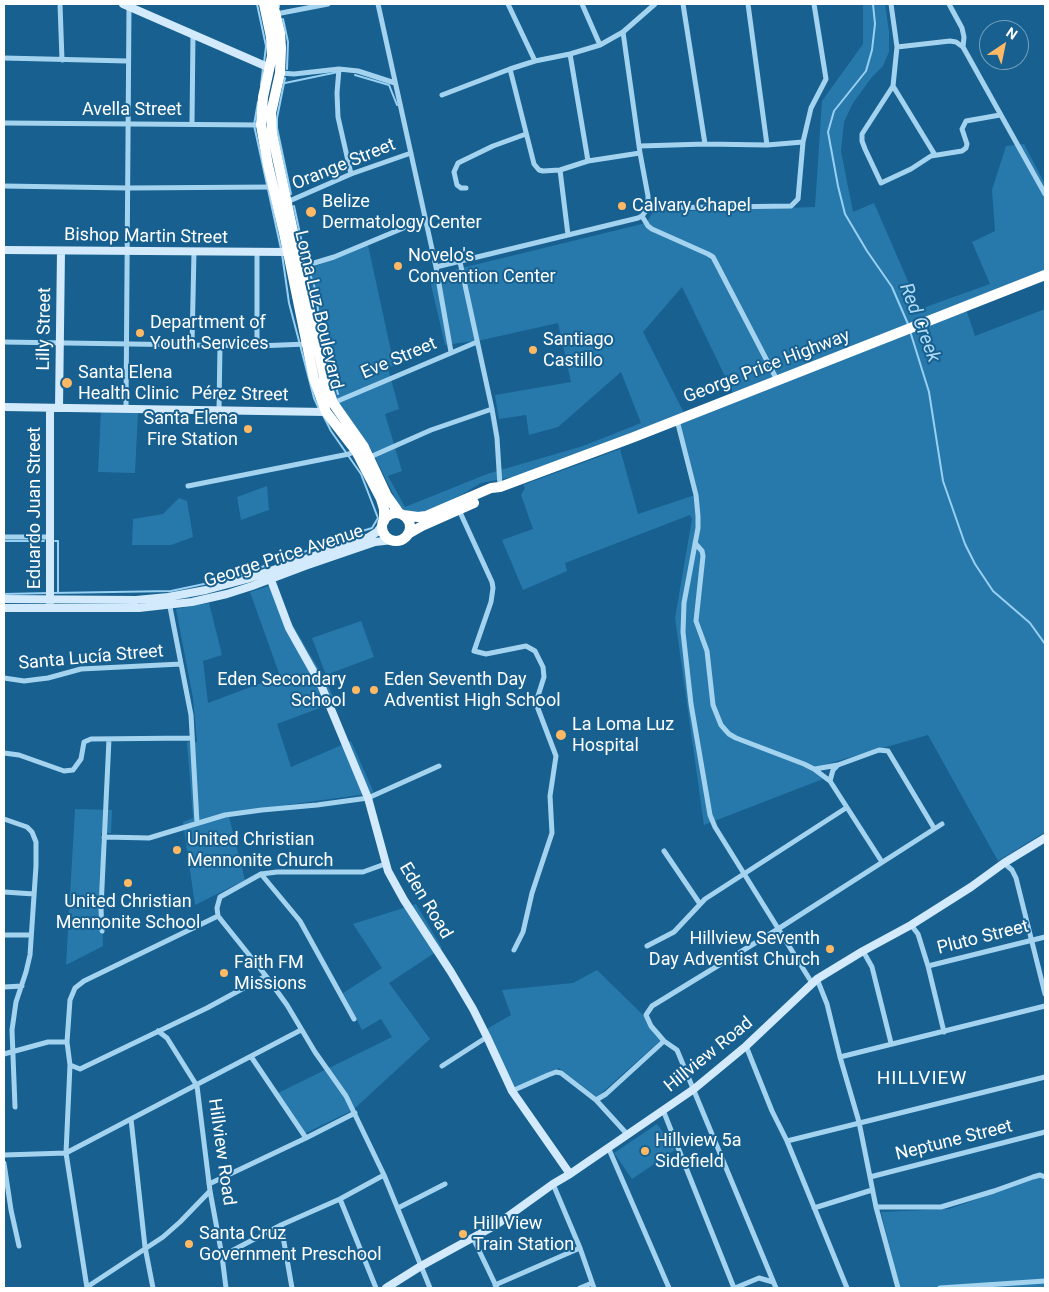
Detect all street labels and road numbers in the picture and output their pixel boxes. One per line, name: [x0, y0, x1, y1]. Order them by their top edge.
street label: Avella Street: [82, 99, 182, 121]
street label: Orange Street: [289, 134, 399, 196]
street label: Bishop Martin Street: [64, 225, 228, 249]
street label: Loma Luz Boulevard: [289, 229, 347, 391]
street label: Lilly Street: [33, 287, 57, 371]
street label: George Price Highway: [681, 325, 853, 409]
street label: Eve Street: [358, 333, 440, 385]
street label: Pérez Street: [191, 383, 289, 407]
street label: Eduardo Juan Street: [24, 427, 46, 589]
street label: George Price Avenue: [202, 521, 366, 593]
street label: Santa Lucía Street: [18, 641, 164, 675]
street label: Eden Road: [394, 859, 456, 943]
street label: Pluto Street: [935, 916, 1031, 960]
street label: Hillview Road: [660, 1013, 758, 1097]
street label: Hillview Road: [203, 1097, 239, 1207]
street label: Neptune Street: [893, 1116, 1015, 1166]

